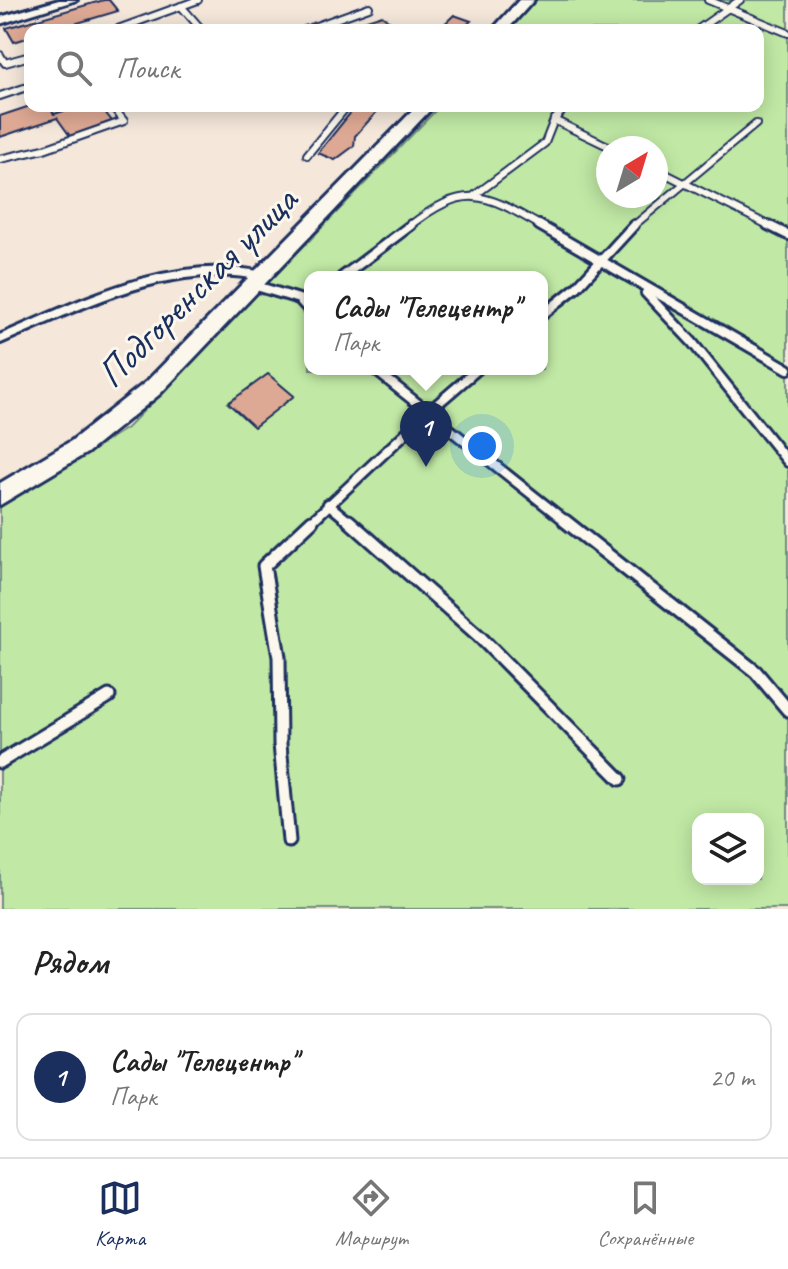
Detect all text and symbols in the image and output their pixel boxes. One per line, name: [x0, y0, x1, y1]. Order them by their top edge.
search box: [24, 24, 764, 112]
icon: search: [52, 46, 96, 90]
text: Поиск: [116, 49, 179, 87]
north arrow: [596, 136, 668, 208]
street label: Подгоренская улица: [86, 174, 310, 398]
popup: [304, 271, 548, 375]
text: Сады "Телецентр": [333, 288, 519, 326]
text: Парк: [333, 326, 379, 359]
pin: 1: [400, 401, 452, 467]
your location: [462, 426, 502, 466]
map controls: [692, 813, 764, 885]
button: layers: [692, 813, 764, 885]
text: Рядом: [32, 940, 108, 983]
text: Сады "Телецентр": [110, 1042, 297, 1080]
text: 1: [54, 1061, 66, 1094]
text: 20 m: [710, 1061, 754, 1094]
text: Парк: [110, 1080, 156, 1113]
tab: Карта: [95, 1176, 145, 1252]
tab: Маршрут: [335, 1176, 408, 1252]
tab: Сохранённые: [598, 1176, 693, 1252]

